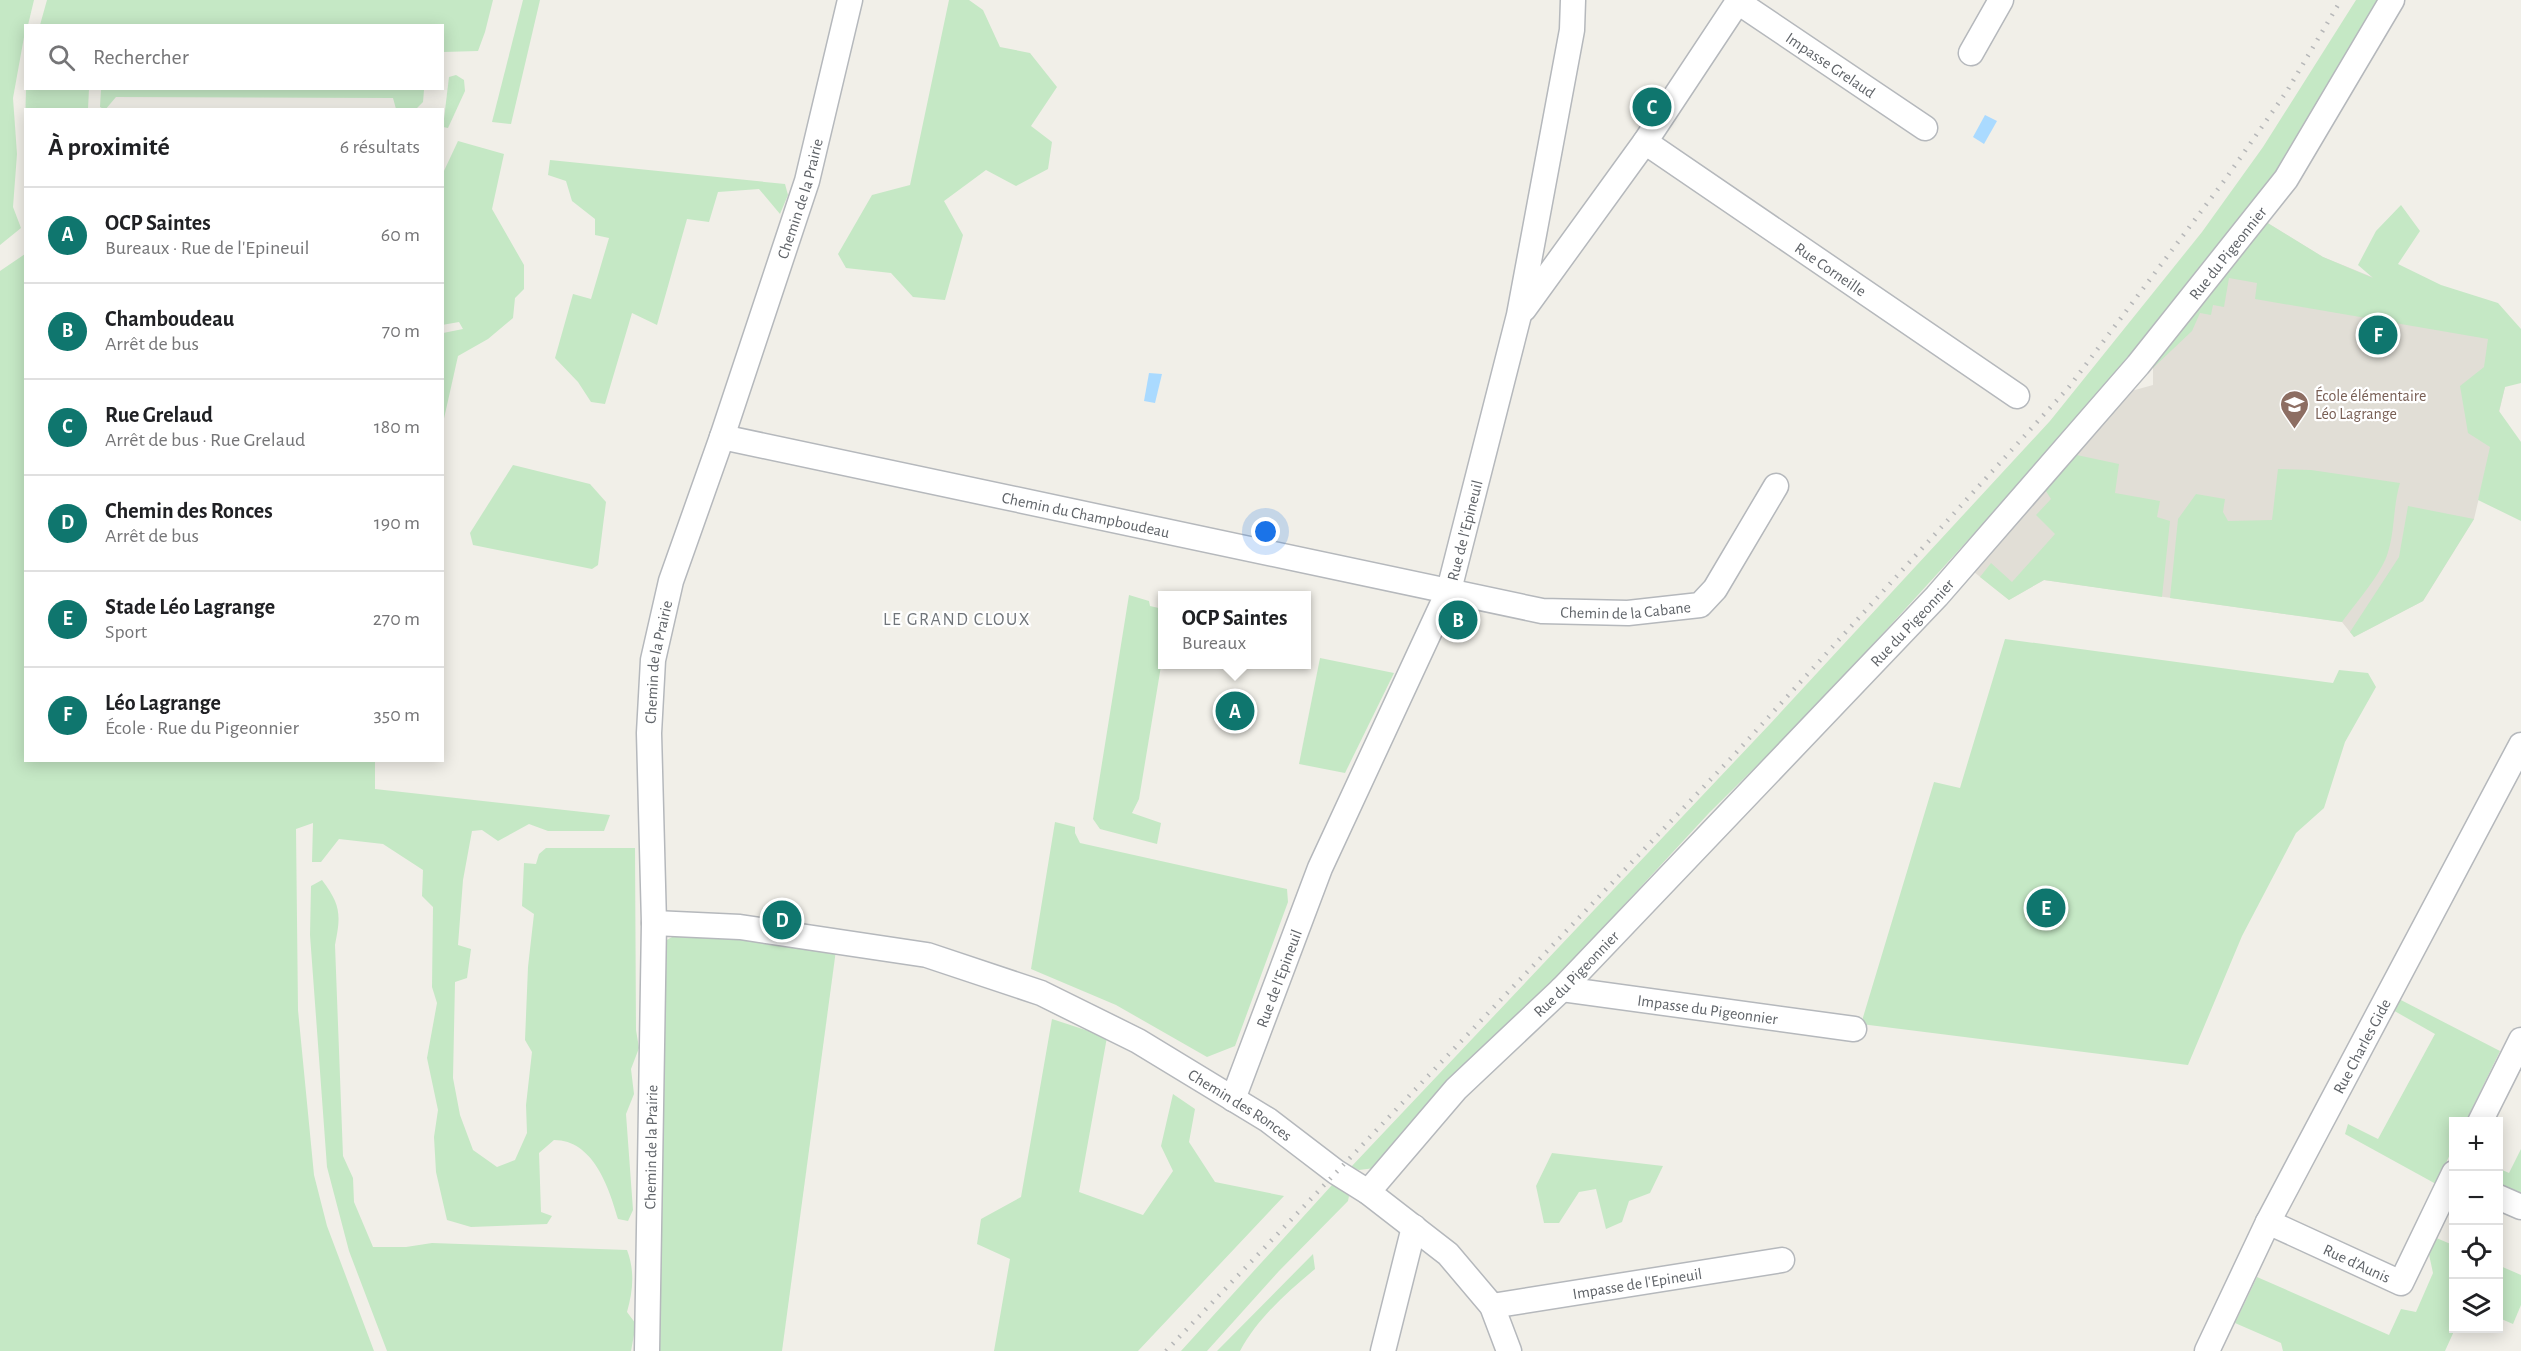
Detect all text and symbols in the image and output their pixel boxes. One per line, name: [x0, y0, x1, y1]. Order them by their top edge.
search box: [24, 24, 444, 90]
street label: Impasse Grelaud: [1783, 30, 1878, 101]
icon: search: [45, 41, 78, 74]
text: Rechercher: [93, 46, 189, 68]
pin: C: [1632, 84, 1672, 130]
text: À proximité: [48, 134, 170, 160]
text: 6 résultats: [340, 137, 420, 157]
street label: Chemin de la Prairie: [775, 137, 826, 261]
street label: Rue du Pigeonnier: [2186, 203, 2270, 303]
text: OCP Saintes: [105, 212, 211, 234]
text: A: [62, 225, 74, 245]
text: 60 m: [381, 225, 420, 245]
text: Bureaux · Rue de l'Epineuil: [105, 238, 309, 258]
street label: Rue Corneille: [1792, 240, 1869, 300]
text: Chamboudeau: [105, 308, 234, 330]
pin: F: [2358, 312, 2398, 358]
text: B: [62, 321, 73, 341]
text: 70 m: [382, 321, 420, 341]
text: Arrêt de bus: [105, 334, 199, 354]
place label: École élémentaire Léo Lagrange: [2315, 386, 2426, 422]
school or university icon: École élémentaire Léo Lagrange: [2278, 388, 2310, 430]
text: Rue Grelaud: [105, 404, 213, 426]
text: C: [62, 417, 73, 437]
text: 180 m: [374, 417, 420, 437]
text: Arrêt de bus · Rue Grelaud: [105, 430, 305, 450]
street label: Rue de l'Epineuil: [1445, 479, 1486, 582]
street label: Chemin du Champboudeau: [1000, 490, 1171, 541]
text: Chemin des Ronces: [105, 500, 273, 522]
text: D: [61, 513, 74, 533]
text: 190 m: [374, 513, 420, 533]
your location: [1251, 517, 1280, 546]
text: Arrêt de bus: [105, 526, 199, 546]
street label: Rue du Pigeonnier: [1868, 575, 1958, 670]
popup: [1158, 591, 1311, 669]
text: Stade Léo Lagrange: [105, 596, 275, 618]
pin: B: [1438, 598, 1478, 642]
street label: Chemin de la Prairie: [643, 599, 675, 724]
street label: Chemin de la Cabane: [1560, 599, 1692, 622]
text: OCP Saintes: [1182, 607, 1287, 629]
text: E: [62, 609, 73, 629]
text: 270 m: [373, 609, 420, 629]
district label: LE GRAND CLOUX: [883, 611, 1031, 629]
text: Sport: [105, 622, 147, 642]
text: Bureaux: [1182, 633, 1246, 653]
pin: A: [1216, 688, 1254, 734]
text: Léo Lagrange: [105, 692, 221, 714]
text: F: [63, 705, 72, 725]
text: 350 m: [374, 705, 420, 725]
text: École · Rue du Pigeonnier: [105, 718, 299, 738]
pin: E: [2026, 886, 2066, 930]
pin: D: [762, 898, 802, 942]
street label: Rue du Pigeonnier: [1531, 927, 1623, 1020]
street label: Rue de l'Epineuil: [1254, 928, 1305, 1030]
street label: Impasse du Pigeonnier: [1636, 992, 1779, 1028]
street label: Rue Charles Gide: [2331, 996, 2394, 1096]
street label: Chemin des Ronces: [1185, 1066, 1295, 1144]
street label: Chemin de la Prairie: [642, 1085, 660, 1210]
map controls: [2449, 1117, 2503, 1333]
button: +: [2449, 1117, 2503, 1171]
button: −: [2449, 1171, 2503, 1225]
button: locate: [2449, 1225, 2503, 1279]
street label: Rue d'Aunis: [2321, 1242, 2393, 1286]
street label: Impasse de l'Epineuil: [1572, 1266, 1703, 1302]
button: layers: [2449, 1279, 2503, 1333]

